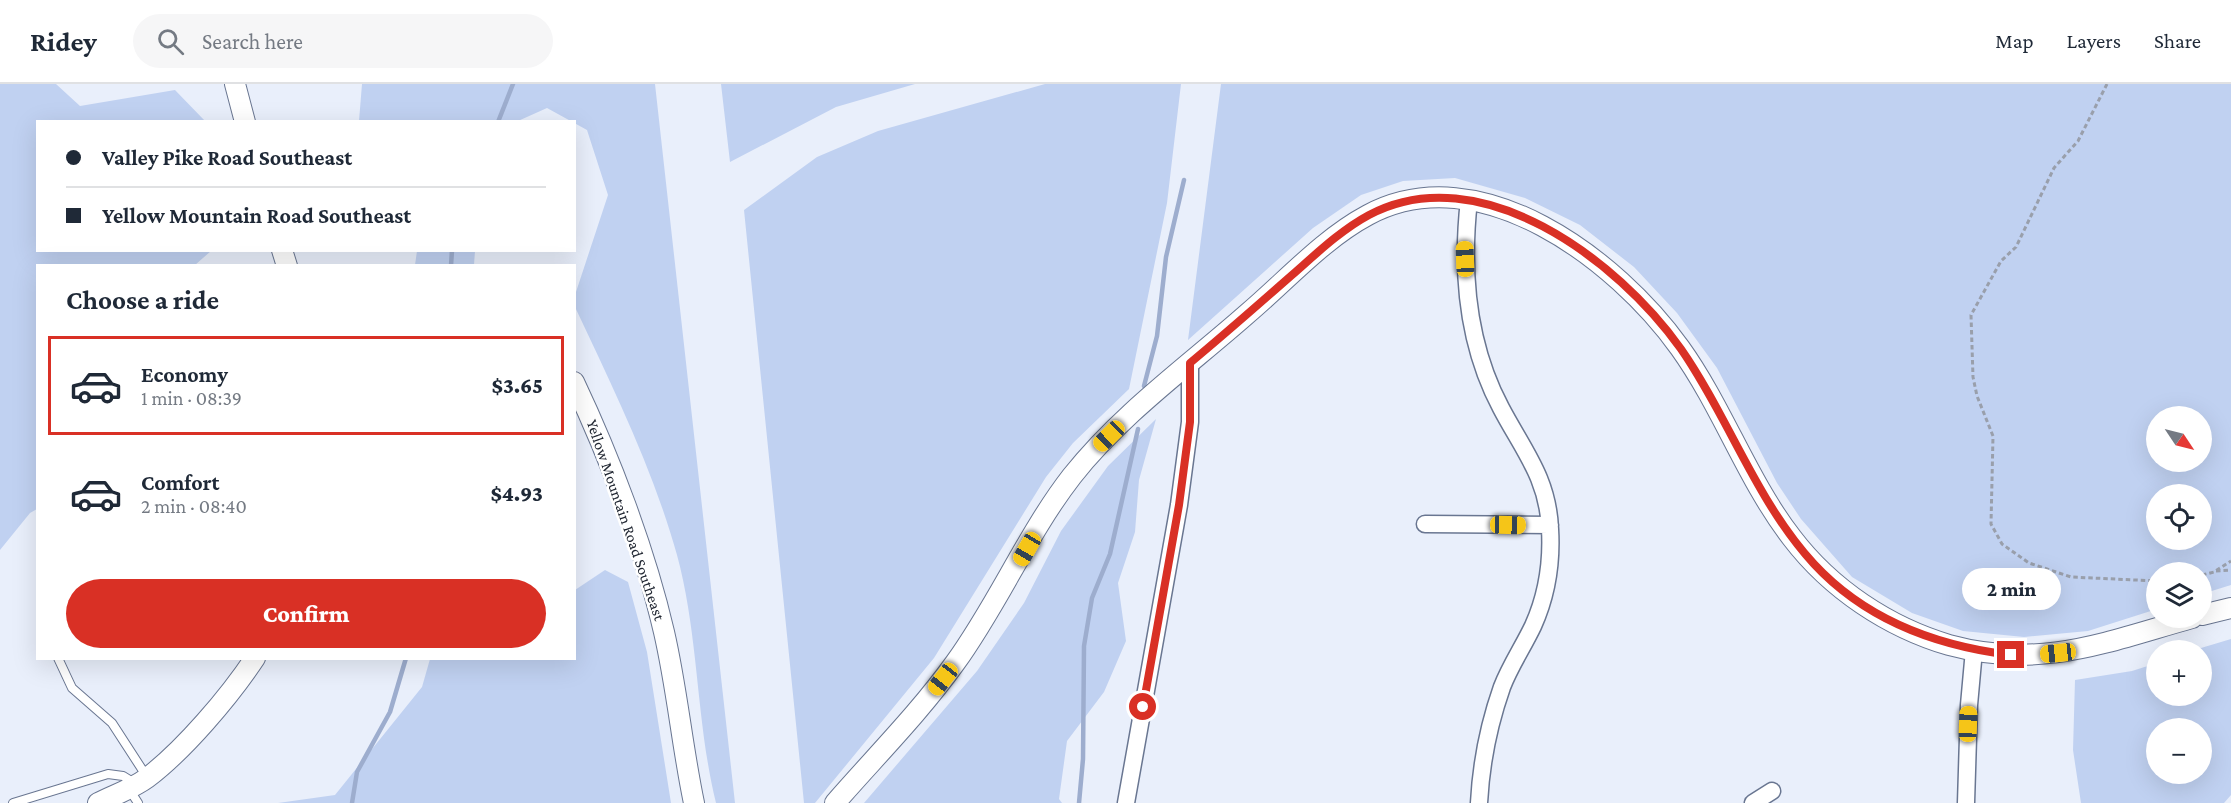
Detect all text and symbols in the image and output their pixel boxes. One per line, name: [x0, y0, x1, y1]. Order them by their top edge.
search box: [133, 14, 553, 68]
icon: search: [154, 25, 187, 58]
text: Ridey: [30, 26, 97, 57]
text: Search here: [202, 29, 303, 54]
text: Map: [1995, 29, 2034, 53]
text: Layers: [2067, 29, 2121, 53]
text: Share: [2154, 29, 2201, 53]
text: Valley Pike Road Southeast: [102, 145, 352, 170]
text: Yellow Mountain Road Southeast: [102, 203, 411, 228]
car: [1455, 241, 1475, 277]
text: Choose a ride: [66, 285, 219, 315]
icon: car: [69, 359, 123, 413]
text: Economy: [141, 362, 228, 387]
text: $3.65: [492, 373, 543, 398]
text: 1 min · 08:39: [141, 387, 242, 409]
north arrow: [2146, 406, 2212, 472]
map controls: [2146, 406, 2212, 784]
street label: Yellow Mountain Road Southeast: [584, 417, 669, 623]
car: [1090, 417, 1128, 455]
icon: car: [69, 467, 123, 521]
text: Comfort: [141, 470, 219, 495]
text: $4.93: [490, 481, 543, 506]
button: locate: [2146, 484, 2212, 550]
text: 2 min · 08:40: [141, 495, 247, 517]
car: [1490, 516, 1526, 534]
car: [1010, 529, 1044, 569]
button: layers: [2146, 562, 2212, 628]
callout: 2 min: [1962, 568, 2060, 610]
text: 2 min: [1987, 578, 2036, 600]
button: Confirm: [66, 579, 546, 648]
button: +: [2146, 640, 2212, 706]
route end: [1997, 641, 2024, 668]
car: [2039, 642, 2077, 664]
car: [925, 659, 961, 699]
route start: [1129, 693, 1156, 720]
car: [1958, 706, 1978, 742]
button: −: [2146, 718, 2212, 784]

